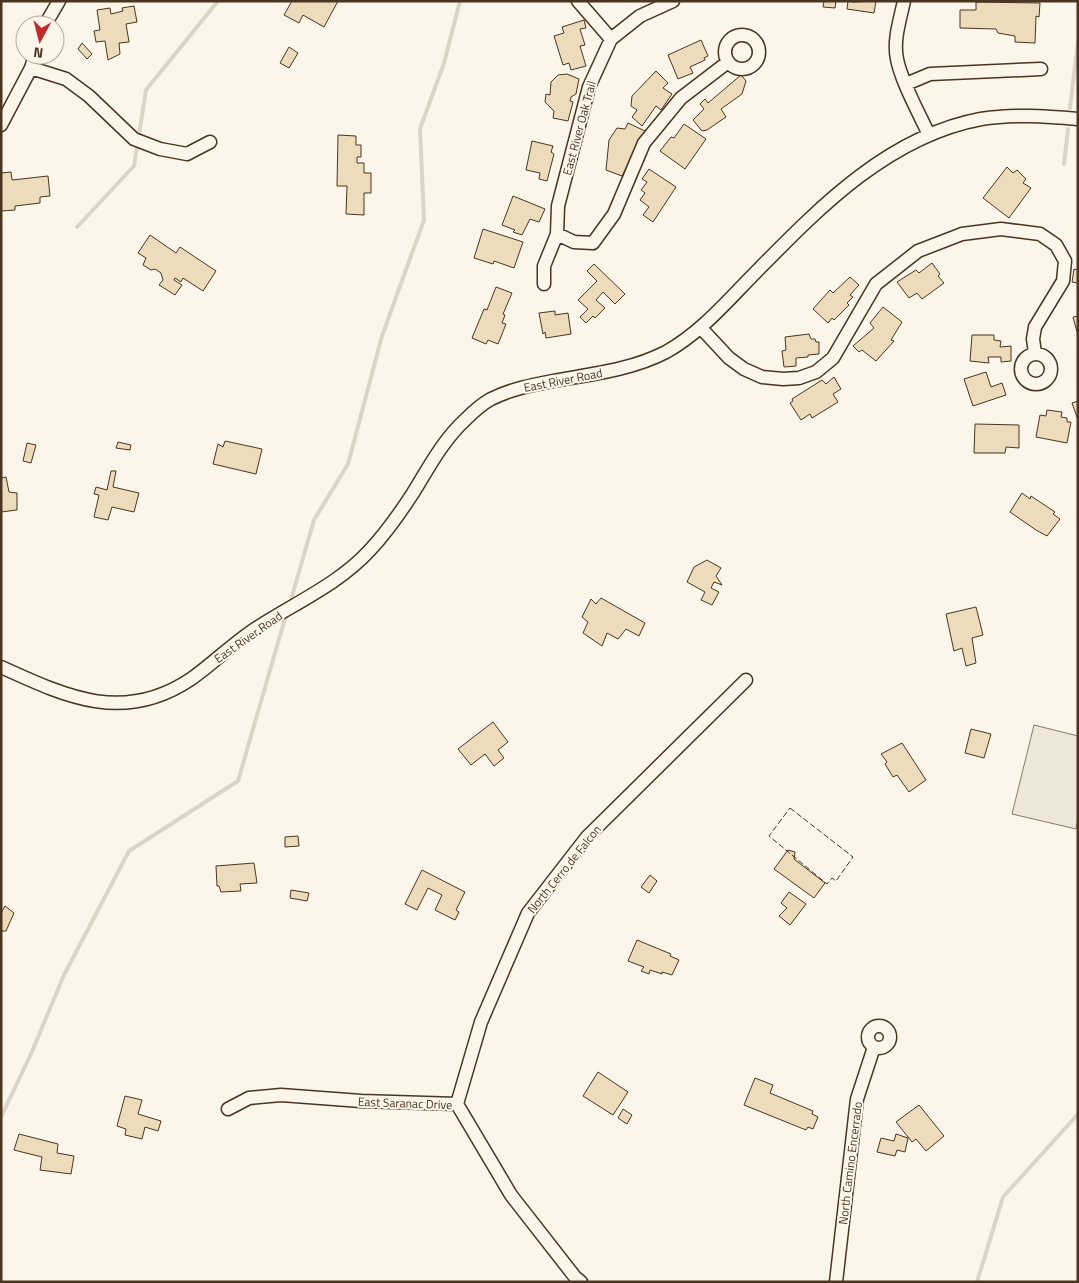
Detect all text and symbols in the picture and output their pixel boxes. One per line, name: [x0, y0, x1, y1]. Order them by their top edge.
north arrow: [15, 15, 65, 65]
text: N: [32, 42, 44, 64]
street label: East River Oak Trail: [557, 79, 601, 177]
street label: East River Road: [522, 363, 604, 397]
street label: East River Road: [210, 606, 286, 668]
street label: North Cerro de Falcon: [522, 821, 606, 917]
street label: East Saranac Drive: [358, 1092, 452, 1114]
street label: North Camino Encerrado: [833, 1100, 867, 1226]

